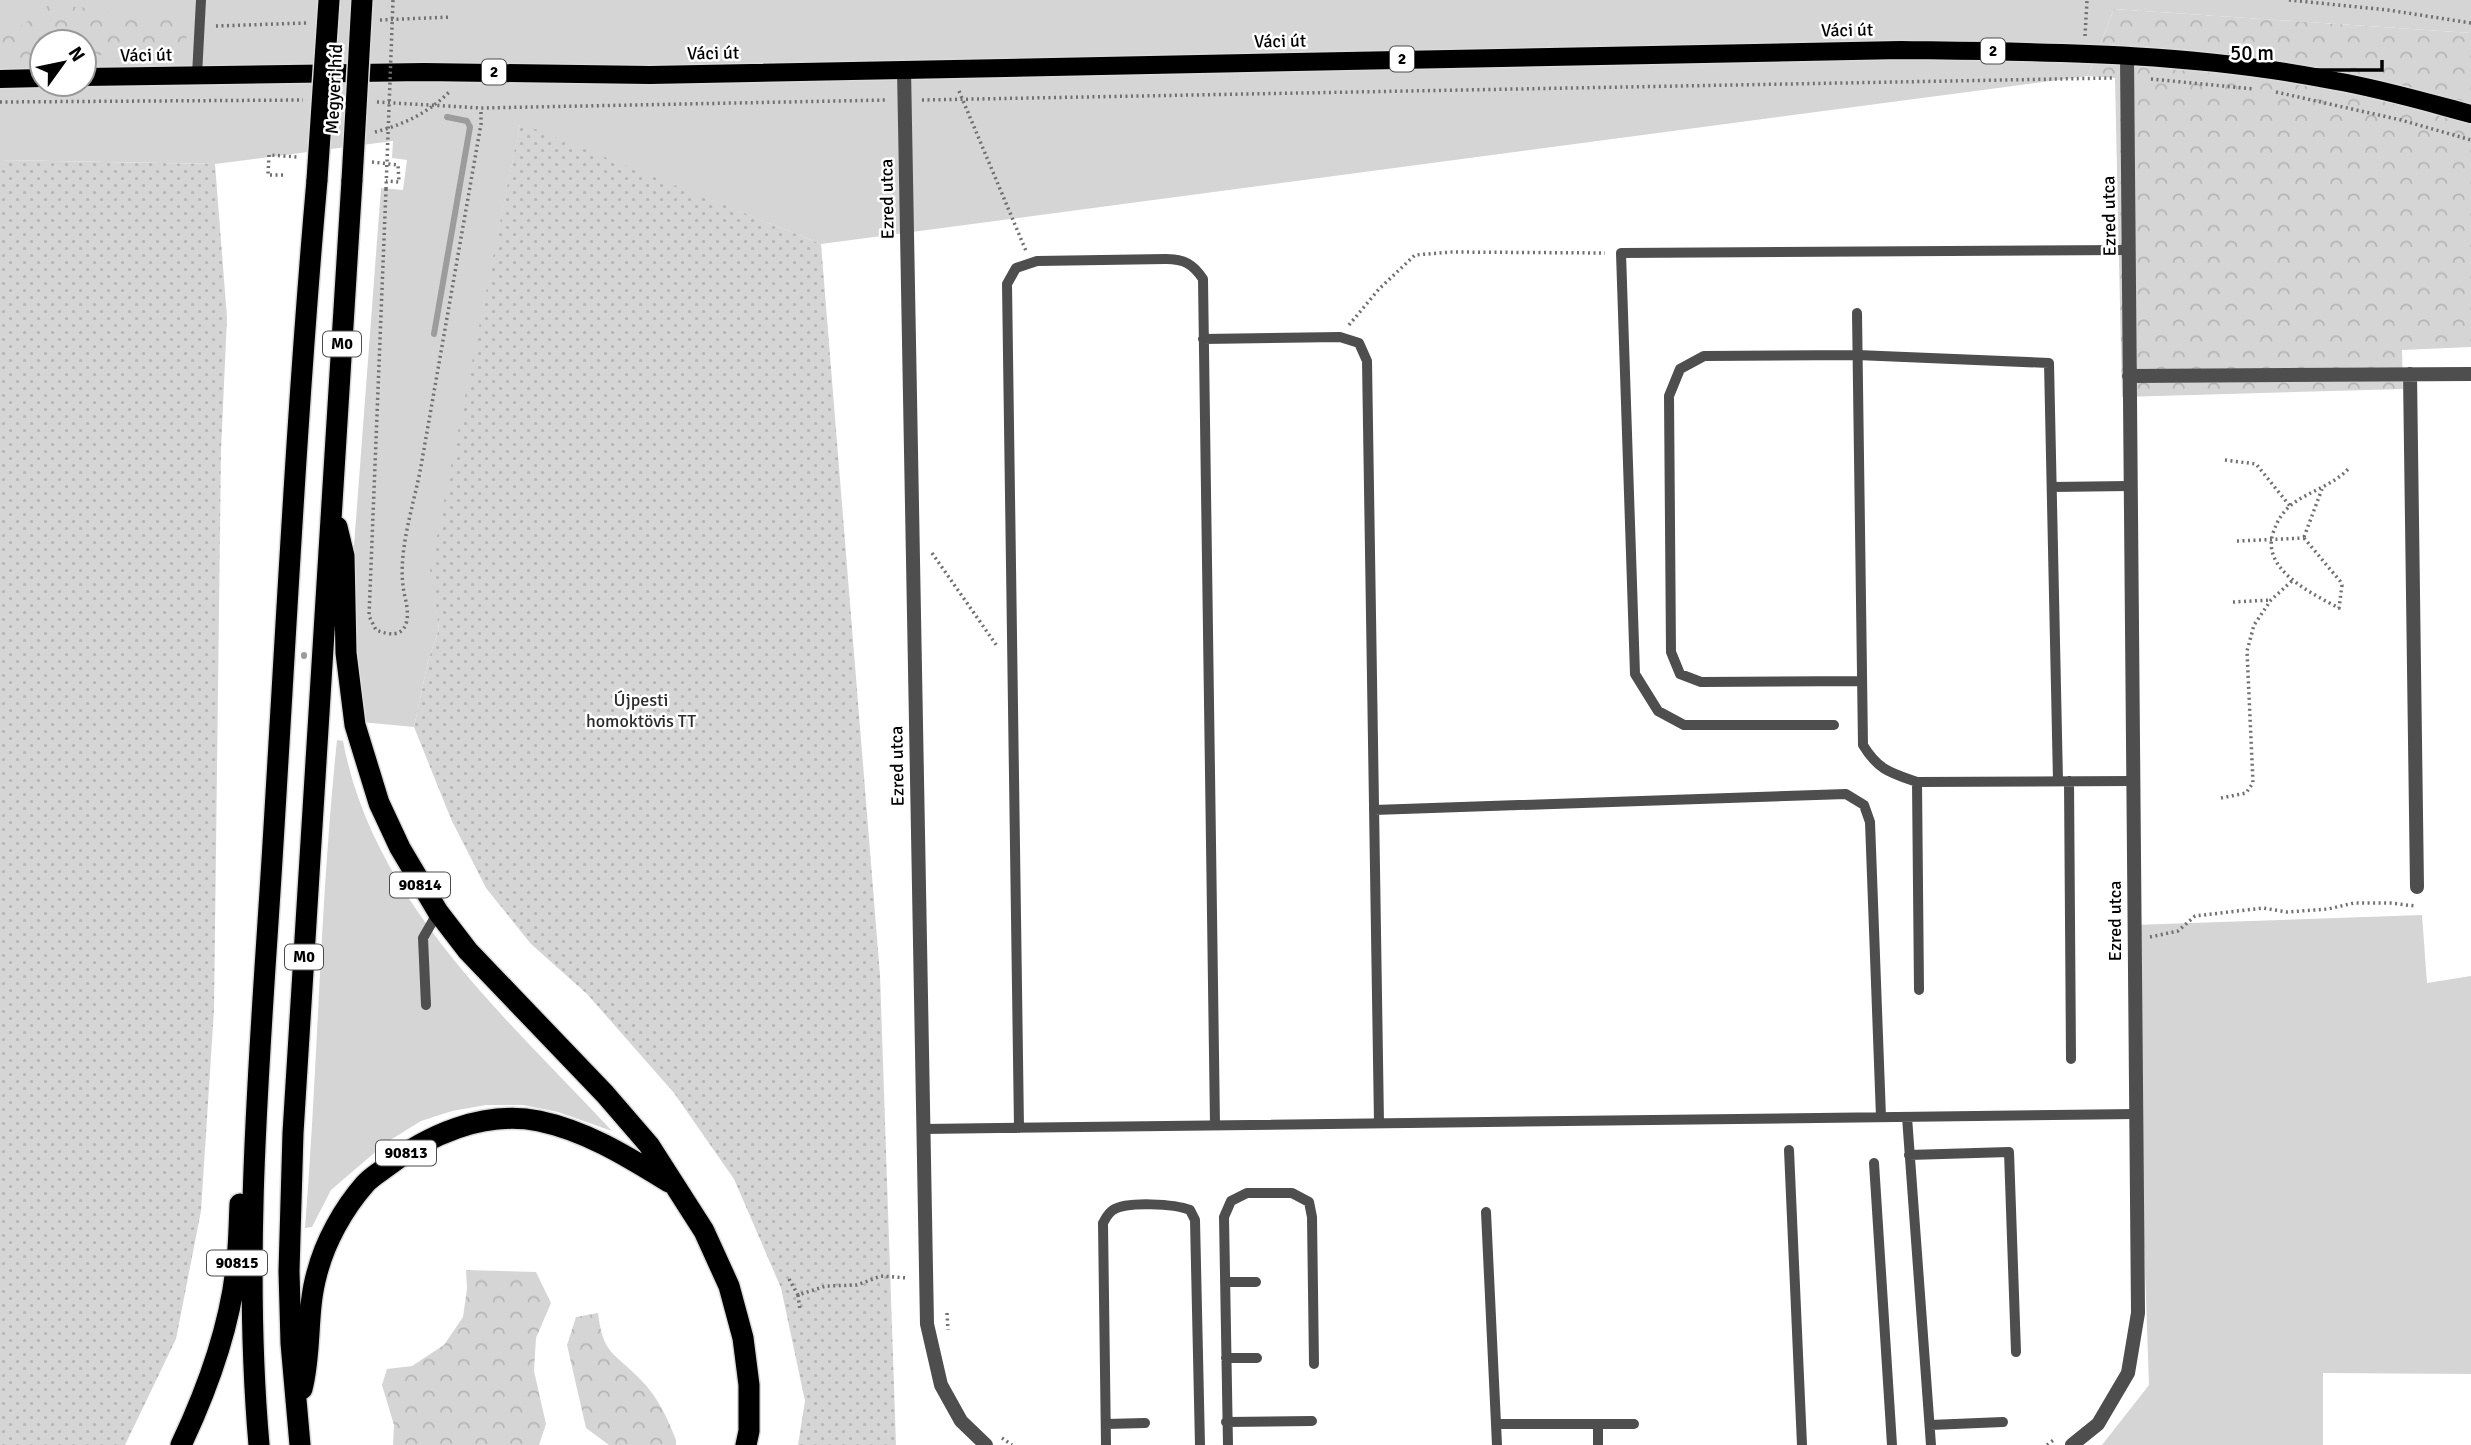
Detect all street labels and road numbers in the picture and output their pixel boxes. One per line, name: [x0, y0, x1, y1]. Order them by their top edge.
street label: Váci út: [1821, 19, 1873, 41]
street label: Váci út: [1254, 30, 1306, 52]
road number: 2: [1981, 38, 2005, 64]
street label: Váci út: [687, 42, 739, 64]
street label: Megyeri híd: [321, 43, 347, 135]
street label: Váci út: [120, 44, 172, 66]
road number: 2: [1390, 46, 1414, 72]
road number: 2: [482, 60, 506, 85]
street label: Ezred utca: [875, 159, 899, 239]
street label: Ezred utca: [2097, 176, 2121, 256]
road number: M0: [323, 332, 361, 356]
street label: Ezred utca: [885, 726, 909, 806]
road number: 90814: [390, 872, 450, 898]
street label: Ezred utca: [2104, 881, 2126, 961]
road number: M0: [285, 945, 323, 970]
road number: 90813: [376, 1140, 436, 1166]
road number: 90815: [207, 1250, 267, 1275]

